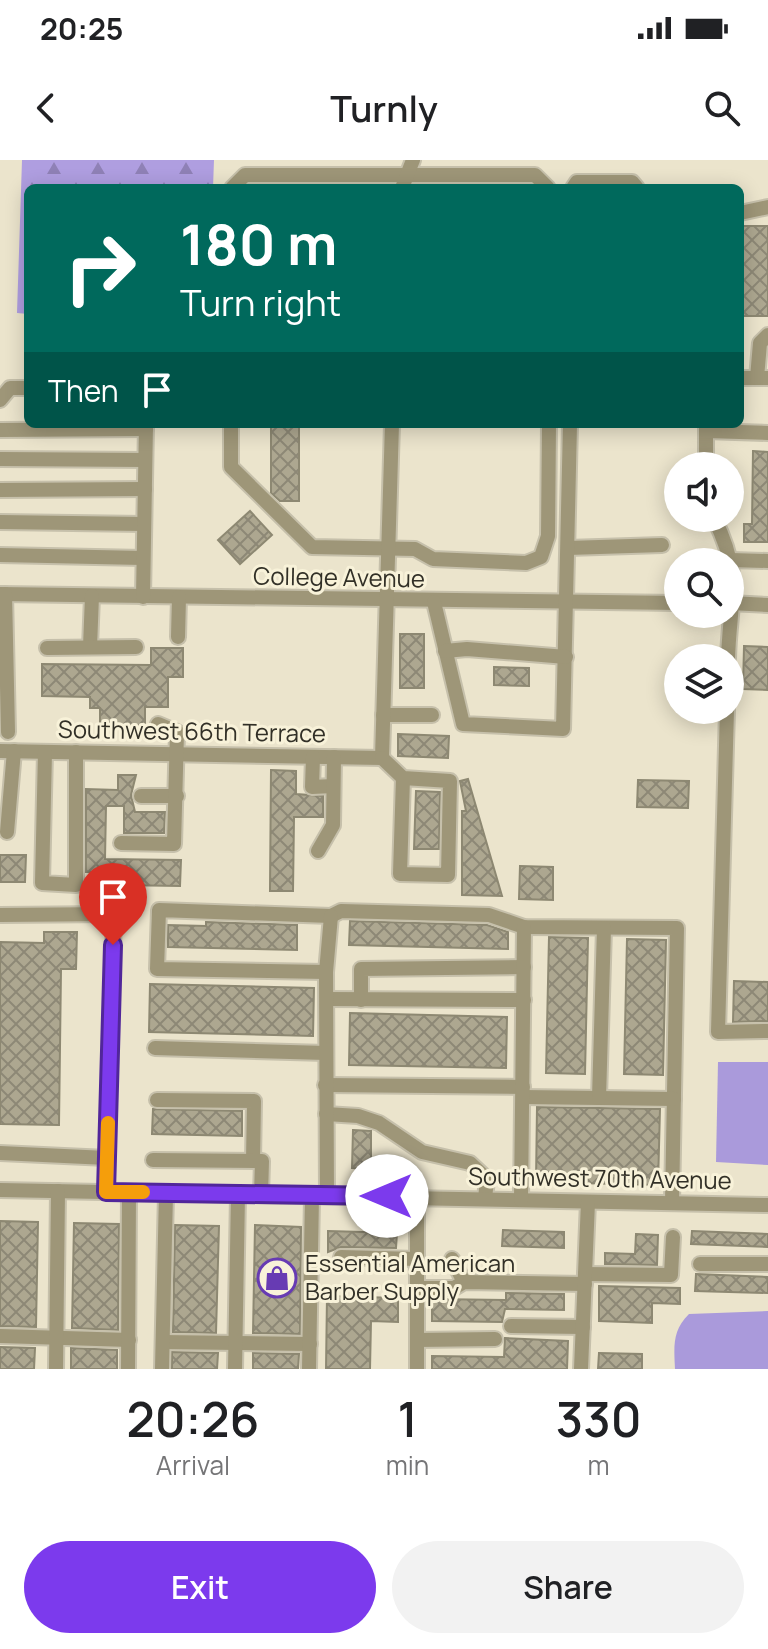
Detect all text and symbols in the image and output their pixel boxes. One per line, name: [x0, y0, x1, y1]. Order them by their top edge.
text: 20:25: [40, 8, 123, 49]
text: Turnly: [330, 84, 438, 133]
icon: back: [24, 86, 68, 130]
icon: search: [700, 86, 744, 130]
text: 180 m: [180, 205, 337, 282]
icon: right: [48, 216, 152, 320]
text: Turn right: [180, 278, 341, 327]
icon: arrive: [135, 368, 179, 412]
text: Then: [48, 370, 119, 411]
map controls: [664, 452, 744, 724]
button: sound: [664, 452, 744, 532]
button: search: [664, 548, 744, 628]
street label: College Avenue: [253, 559, 425, 594]
button: layers: [664, 644, 744, 724]
street label: Southwest 66th Terrace: [58, 712, 326, 749]
pin: [79, 863, 147, 945]
icon: arrive: [91, 875, 135, 919]
position arrow: [345, 1154, 429, 1238]
street label: Southwest 70th Avenue: [468, 1159, 732, 1196]
place label: Essential American Barber Supply: [305, 1246, 515, 1307]
shop icon: Essential American Barber Supply: [256, 1257, 298, 1299]
text: 20:26: [126, 1386, 259, 1451]
text: 1: [397, 1386, 418, 1451]
text: 330: [556, 1386, 642, 1451]
text: Arrival: [156, 1447, 230, 1483]
text: min: [386, 1447, 429, 1483]
text: m: [588, 1447, 610, 1483]
button: Exit: [24, 1541, 376, 1633]
button: Share: [392, 1541, 744, 1633]

